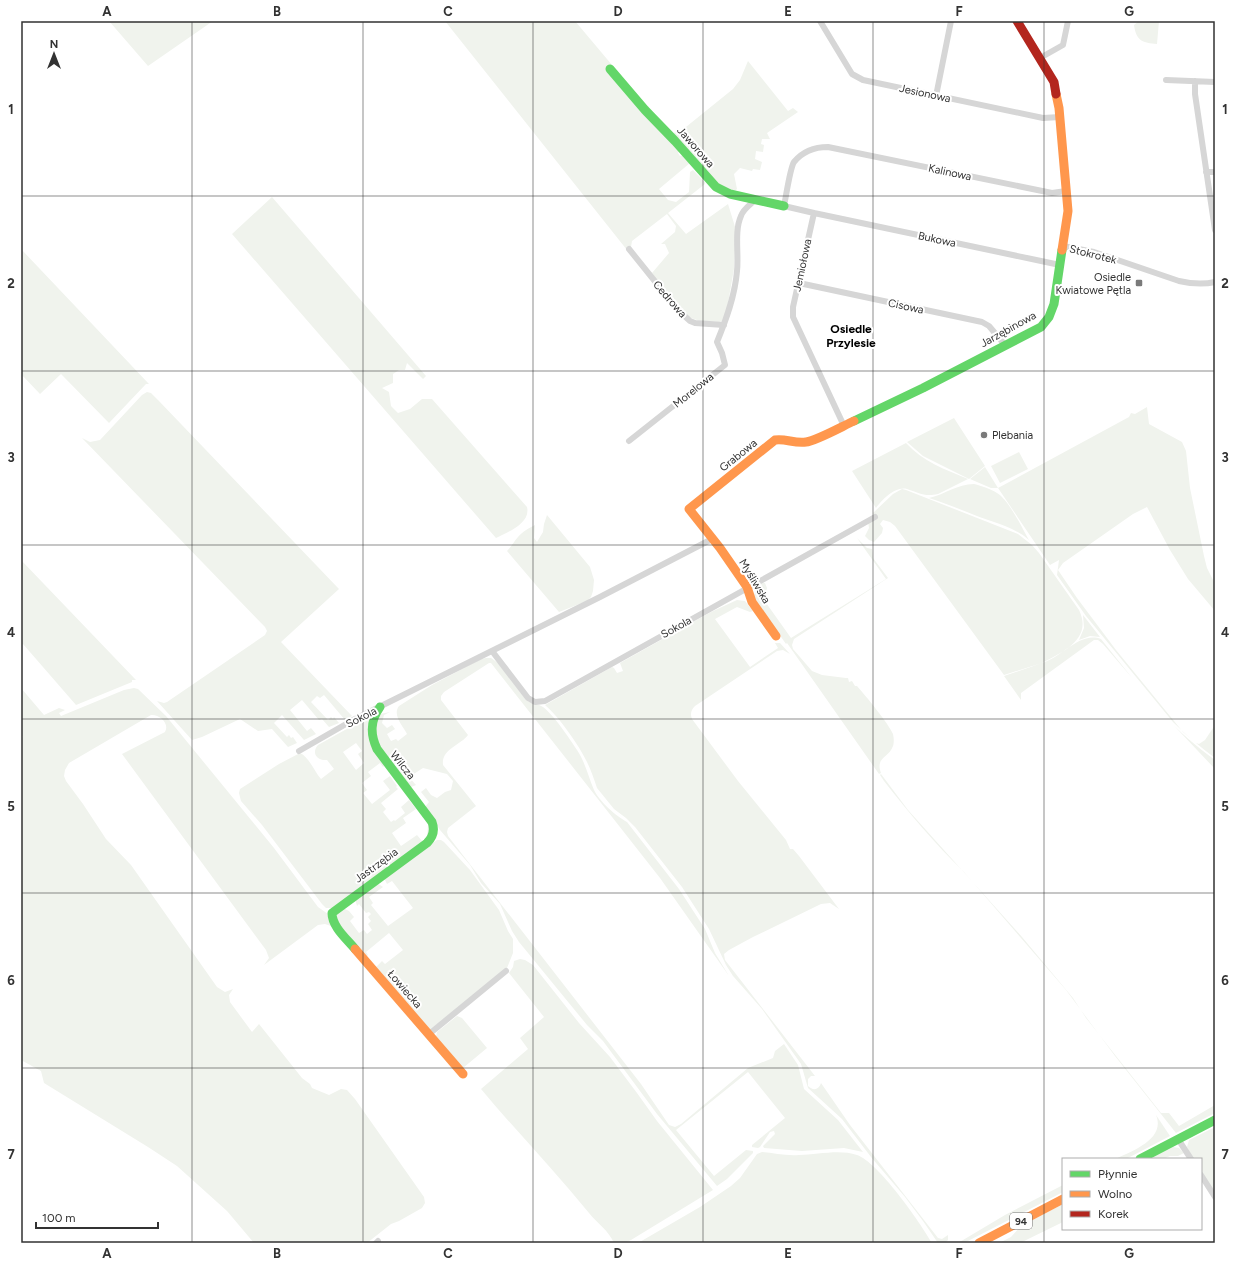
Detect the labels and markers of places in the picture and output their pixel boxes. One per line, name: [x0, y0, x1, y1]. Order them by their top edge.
place label: Osiedle Kwiatowe Pętla: [1056, 271, 1131, 297]
marker: Osiedle Kwiatowe Pętla: [1134, 278, 1144, 288]
place label: Plebania: [992, 429, 1033, 442]
marker: Plebania: [979, 430, 989, 440]

